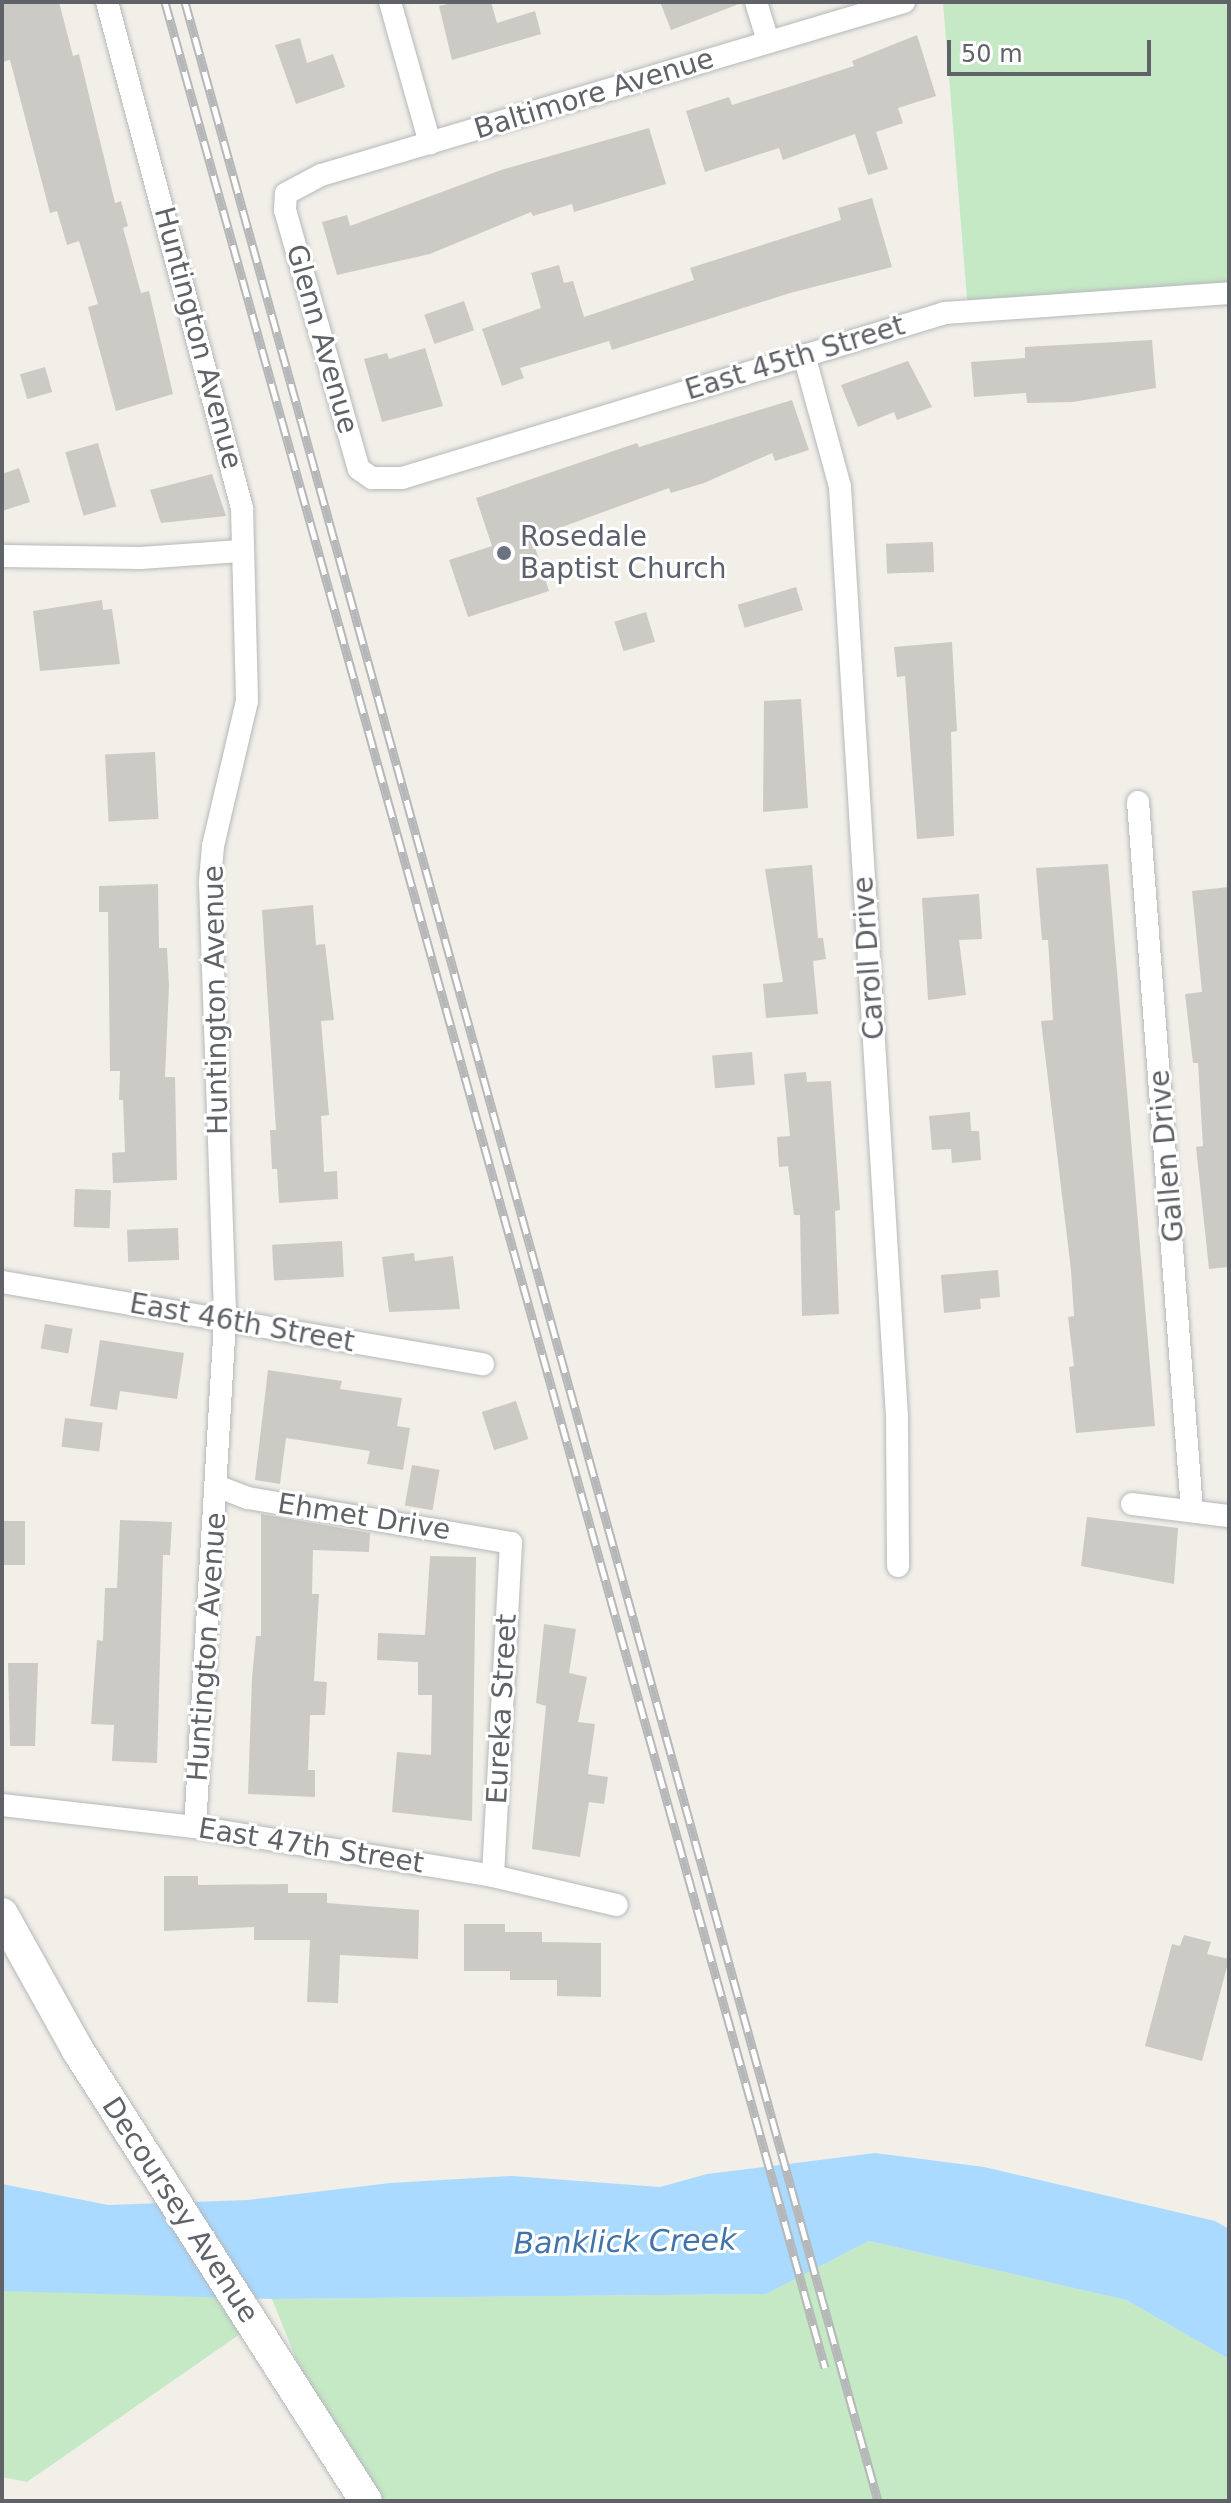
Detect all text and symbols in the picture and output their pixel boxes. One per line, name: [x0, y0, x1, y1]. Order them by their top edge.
scale bar: [951, 24, 1155, 74]
text: 50 m: [961, 40, 1023, 68]
street label: Baltimore Avenue: [470, 42, 718, 146]
street label: Huntington Avenue: [147, 203, 249, 473]
street label: Glenn Avenue: [279, 241, 365, 437]
street label: East 45th Street: [681, 309, 909, 407]
place label: Rosedale Baptist Church: [520, 520, 726, 586]
marker: Rosedale Baptist Church: [495, 544, 513, 562]
street label: Huntington Avenue: [197, 865, 235, 1135]
street label: Caroll Drive: [847, 875, 891, 1041]
street label: Gallen Drive: [1143, 1068, 1191, 1244]
street label: East 46th Street: [127, 1287, 357, 1359]
street label: Ehmet Drive: [275, 1487, 453, 1547]
street label: Huntington Avenue: [181, 1511, 233, 1783]
street label: Eureka Street: [480, 1613, 524, 1805]
street label: East 47th Street: [196, 1812, 426, 1880]
street label: Decoursey Avenue: [95, 2091, 265, 2329]
water label: Banklick Creek: [513, 2222, 737, 2262]

